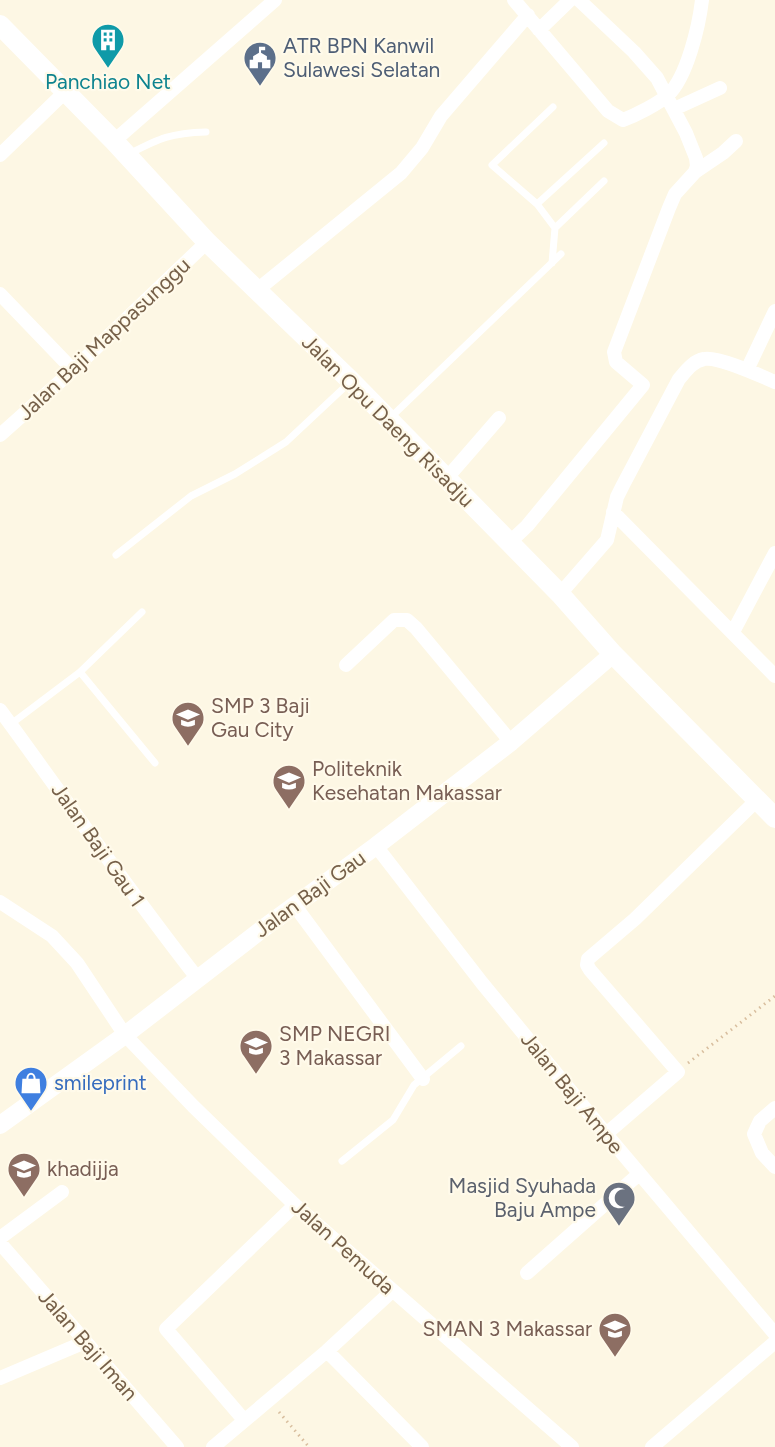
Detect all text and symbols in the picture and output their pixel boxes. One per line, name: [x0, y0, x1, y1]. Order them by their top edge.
building icon: Panchiao Net: [90, 22, 126, 69]
place label: ATR BPN Kanwil Sulawesi Selatan: [283, 33, 440, 82]
public building icon: ATR BPN Kanwil Sulawesi Selatan: [242, 40, 278, 87]
place label: Panchiao Net: [45, 69, 171, 94]
street label: Jalan Baji Mappasunggu: [12, 252, 195, 425]
street label: Jalan Opu Daeng Risadju: [297, 329, 480, 512]
place label: SMP 3 Baji Gau City: [211, 693, 310, 742]
school or university icon: SMP 3 Baji Gau City: [170, 700, 206, 747]
place label: Politeknik Kesehatan Makassar: [312, 756, 502, 805]
school or university icon: Politeknik Kesehatan Makassar: [271, 763, 307, 810]
street label: Jalan Baji Gau 1: [47, 778, 150, 911]
street label: Jalan Baji Gau: [249, 845, 370, 942]
place label: SMP NEGRI 3 Makassar: [279, 1021, 391, 1070]
street label: Jalan Baji Ampe: [516, 1027, 629, 1158]
school or university icon: SMP NEGRI 3 Makassar: [238, 1028, 274, 1075]
shop icon: smileprint: [13, 1065, 49, 1112]
place label: smileprint: [54, 1070, 147, 1095]
school or university icon: khadijja: [6, 1151, 42, 1198]
place label: khadijja: [47, 1156, 119, 1181]
place label: Masjid Syuhada Baju Ampe: [449, 1173, 596, 1222]
mosque icon: Masjid Syuhada Baju Ampe: [601, 1180, 637, 1227]
street label: Jalan Pemuda: [287, 1194, 400, 1299]
street label: Jalan Baji Iman: [33, 1284, 143, 1405]
school or university icon: SMAN 3 Makassar: [597, 1311, 633, 1358]
place label: SMAN 3 Makassar: [423, 1316, 592, 1341]

